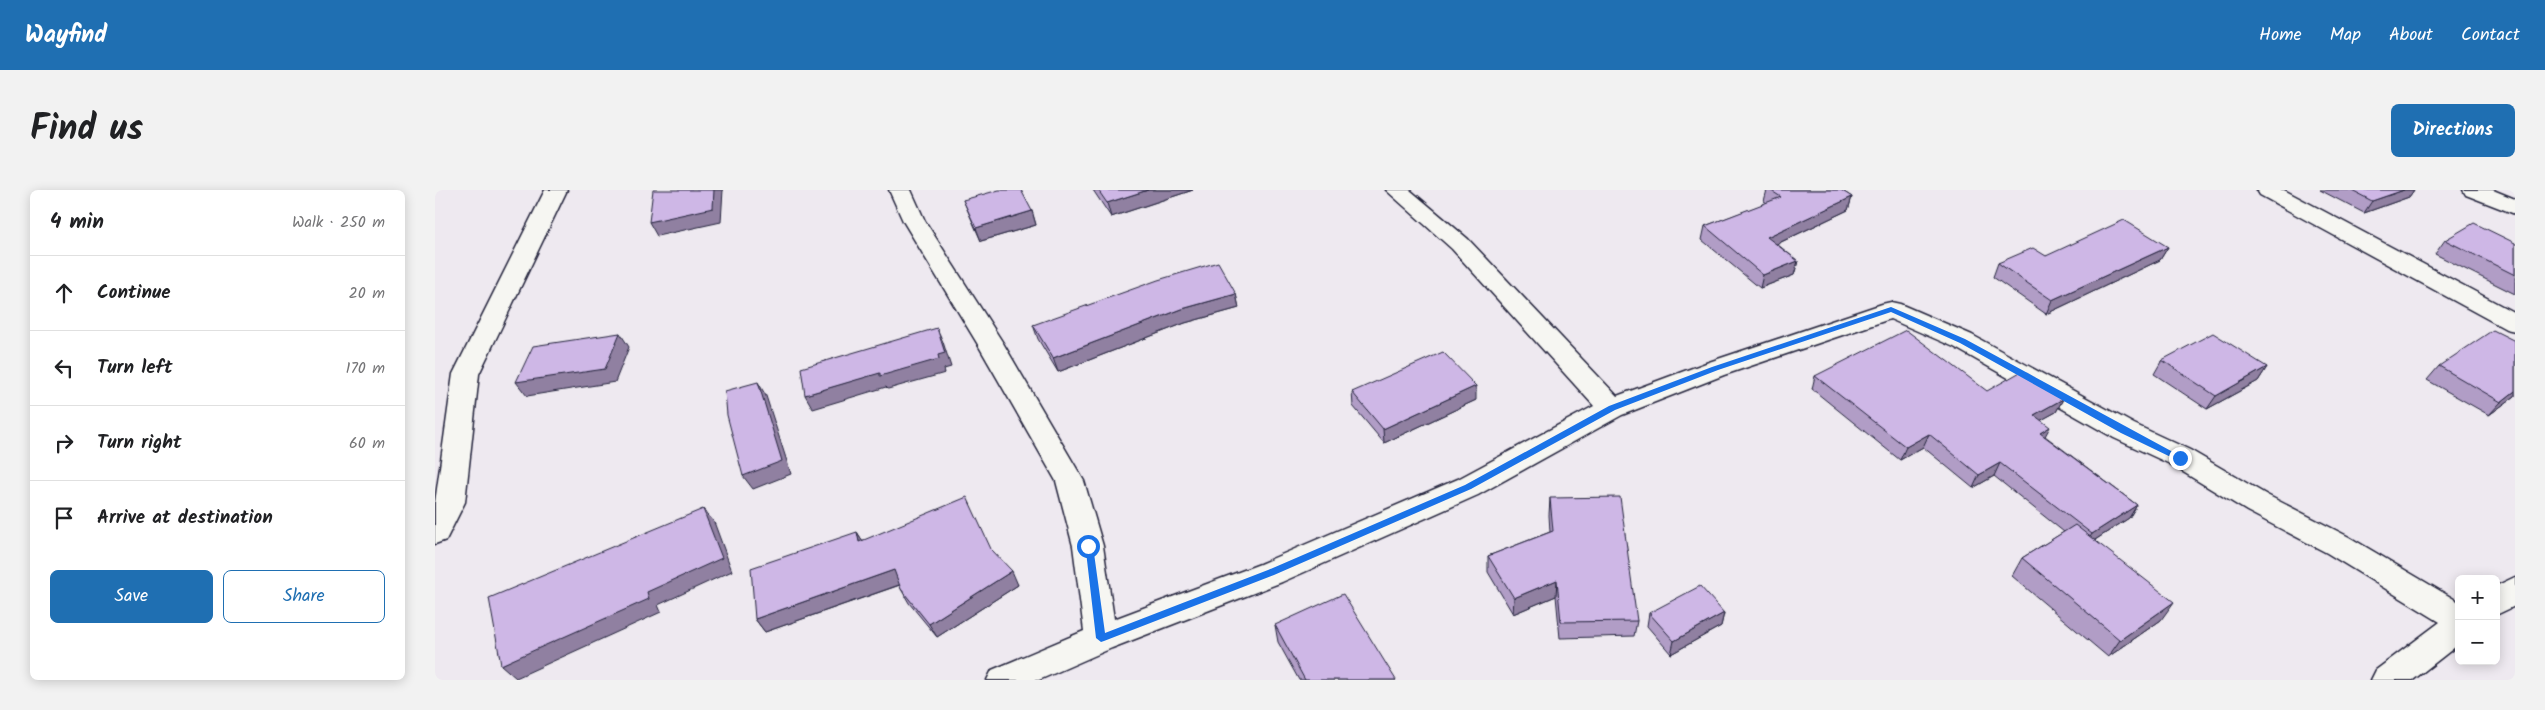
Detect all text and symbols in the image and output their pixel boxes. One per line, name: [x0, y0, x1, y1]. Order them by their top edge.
text: Wayfind: [25, 16, 107, 55]
text: Home: [2259, 21, 2302, 50]
text: Map: [2330, 21, 2361, 50]
text: About: [2389, 21, 2433, 50]
text: Contact: [2461, 21, 2520, 50]
text: Find us: [30, 102, 143, 158]
button: Directions: [2391, 104, 2515, 157]
text: 4 min: [50, 206, 104, 239]
text: Walk · 250 m: [292, 210, 385, 235]
text: Continue: [97, 278, 170, 308]
icon: ahead: [50, 279, 78, 307]
text: 20 m: [349, 281, 385, 306]
text: Turn left: [97, 353, 172, 383]
icon: left: [50, 354, 78, 382]
text: 170 m: [345, 356, 385, 381]
text: Turn right: [97, 428, 182, 458]
icon: right: [50, 429, 78, 457]
text: 60 m: [349, 431, 385, 456]
route end: [2169, 447, 2192, 470]
text: Arrive at destination: [97, 503, 273, 533]
icon: arrive: [50, 504, 78, 532]
route start: [1077, 535, 1100, 558]
button: Save: [50, 570, 213, 623]
button: Share: [223, 570, 385, 623]
map controls: [2455, 575, 2500, 665]
button: +: [2455, 575, 2500, 620]
button: −: [2455, 620, 2500, 665]

